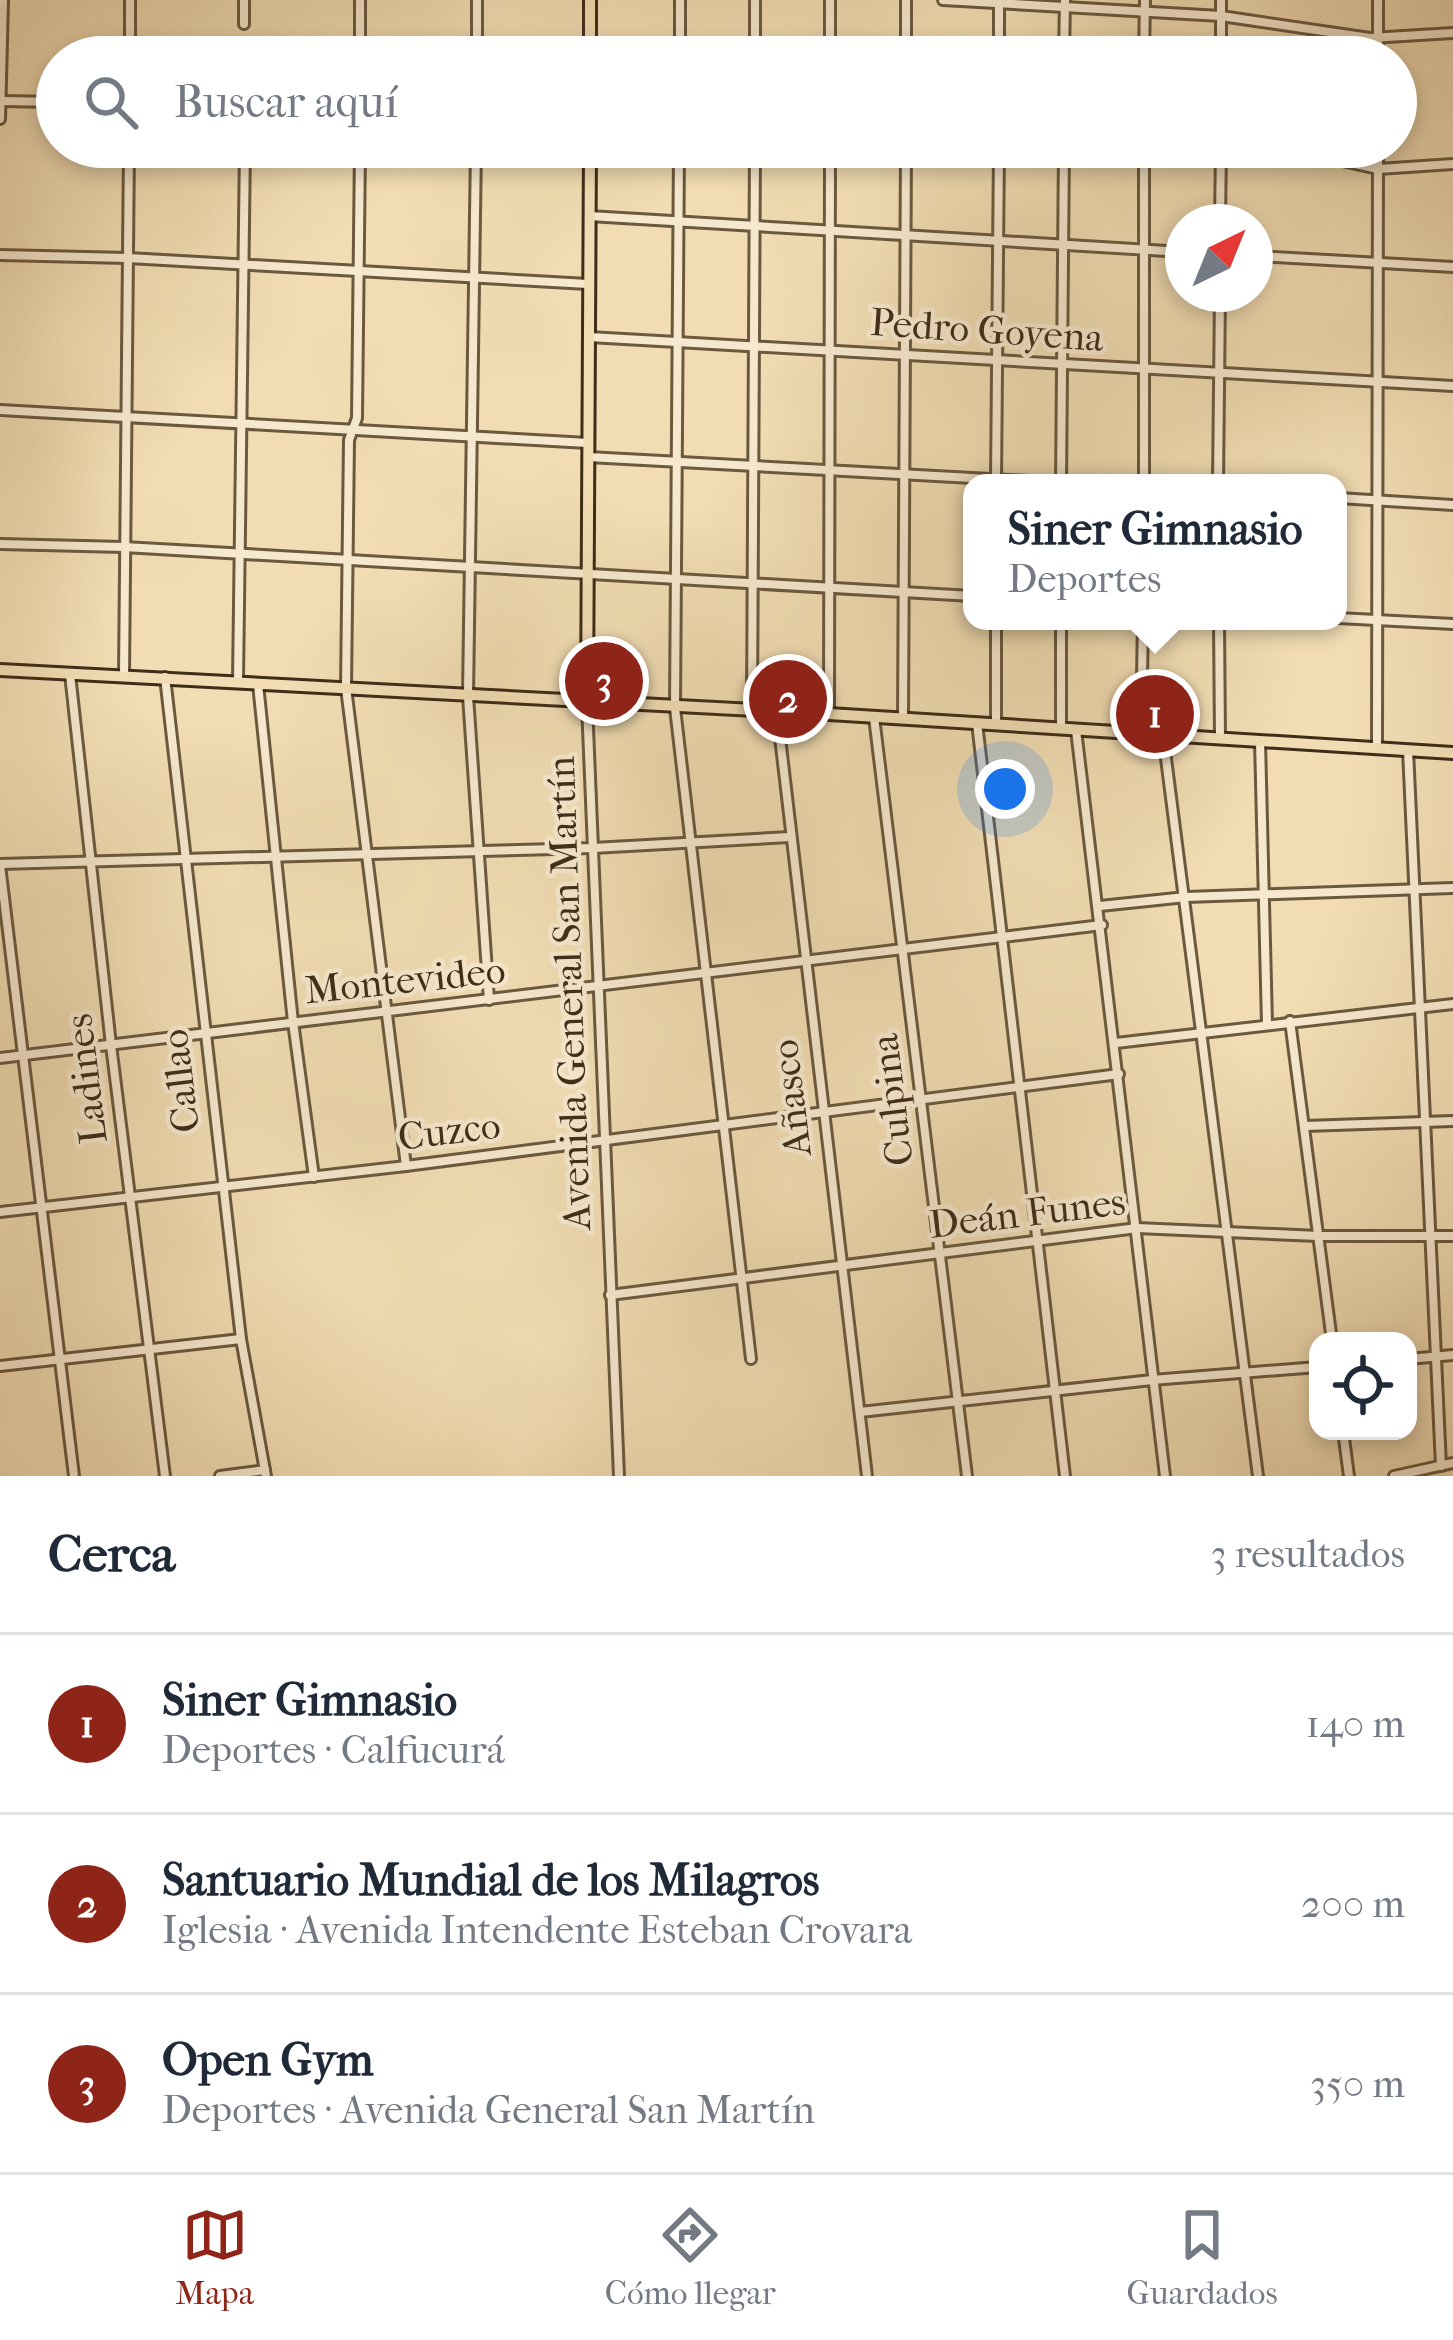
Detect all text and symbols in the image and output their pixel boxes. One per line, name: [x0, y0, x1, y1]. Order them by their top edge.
search box: [36, 36, 1417, 168]
icon: search: [78, 69, 144, 135]
text: Buscar aquí: [174, 76, 398, 129]
north arrow: [1165, 204, 1273, 312]
street label: Pedro Goyena: [869, 299, 1106, 361]
popup: [963, 474, 1347, 630]
text: Siner Gimnasio: [1007, 503, 1303, 556]
text: Deportes: [1007, 556, 1162, 602]
pin: 3: [565, 636, 643, 726]
pin: 2: [749, 654, 827, 744]
pin: 1: [1116, 669, 1194, 759]
street label: Avenida General San Martín: [538, 755, 600, 1233]
your location: [975, 759, 1035, 819]
street label: Montevideo: [303, 947, 507, 1013]
street label: Ladines: [55, 1011, 117, 1146]
street label: Callao: [151, 1027, 209, 1135]
street label: Culpina: [861, 1030, 923, 1168]
street label: Añasco: [761, 1037, 821, 1161]
street label: Cuzco: [395, 1102, 503, 1160]
street label: Deán Funes: [926, 1178, 1128, 1248]
map controls: [1309, 1332, 1417, 1440]
button: locate: [1309, 1332, 1417, 1440]
text: Cerca: [48, 1524, 175, 1584]
text: 3 resultados: [1211, 1531, 1405, 1577]
text: Siner Gimnasio: [162, 1674, 457, 1727]
text: 1: [80, 1701, 94, 1747]
text: 140 m: [1306, 1701, 1405, 1747]
text: Deportes · Calfucurá: [162, 1727, 505, 1773]
text: Santuario Mundial de los Milagros: [162, 1854, 819, 1907]
text: 2: [77, 1881, 97, 1927]
text: 200 m: [1301, 1881, 1405, 1927]
text: Iglesia · Avenida Intendente Esteban Crovara: [162, 1907, 912, 1953]
text: Open Gym: [162, 2034, 373, 2087]
text: 3: [79, 2061, 95, 2107]
text: 350 m: [1310, 2061, 1405, 2107]
text: Deportes · Avenida General San Martín: [162, 2087, 815, 2133]
tab: Mapa: [175, 2202, 254, 2313]
tab: Cómo llegar: [605, 2202, 776, 2313]
tab: Guardados: [1127, 2202, 1278, 2313]

